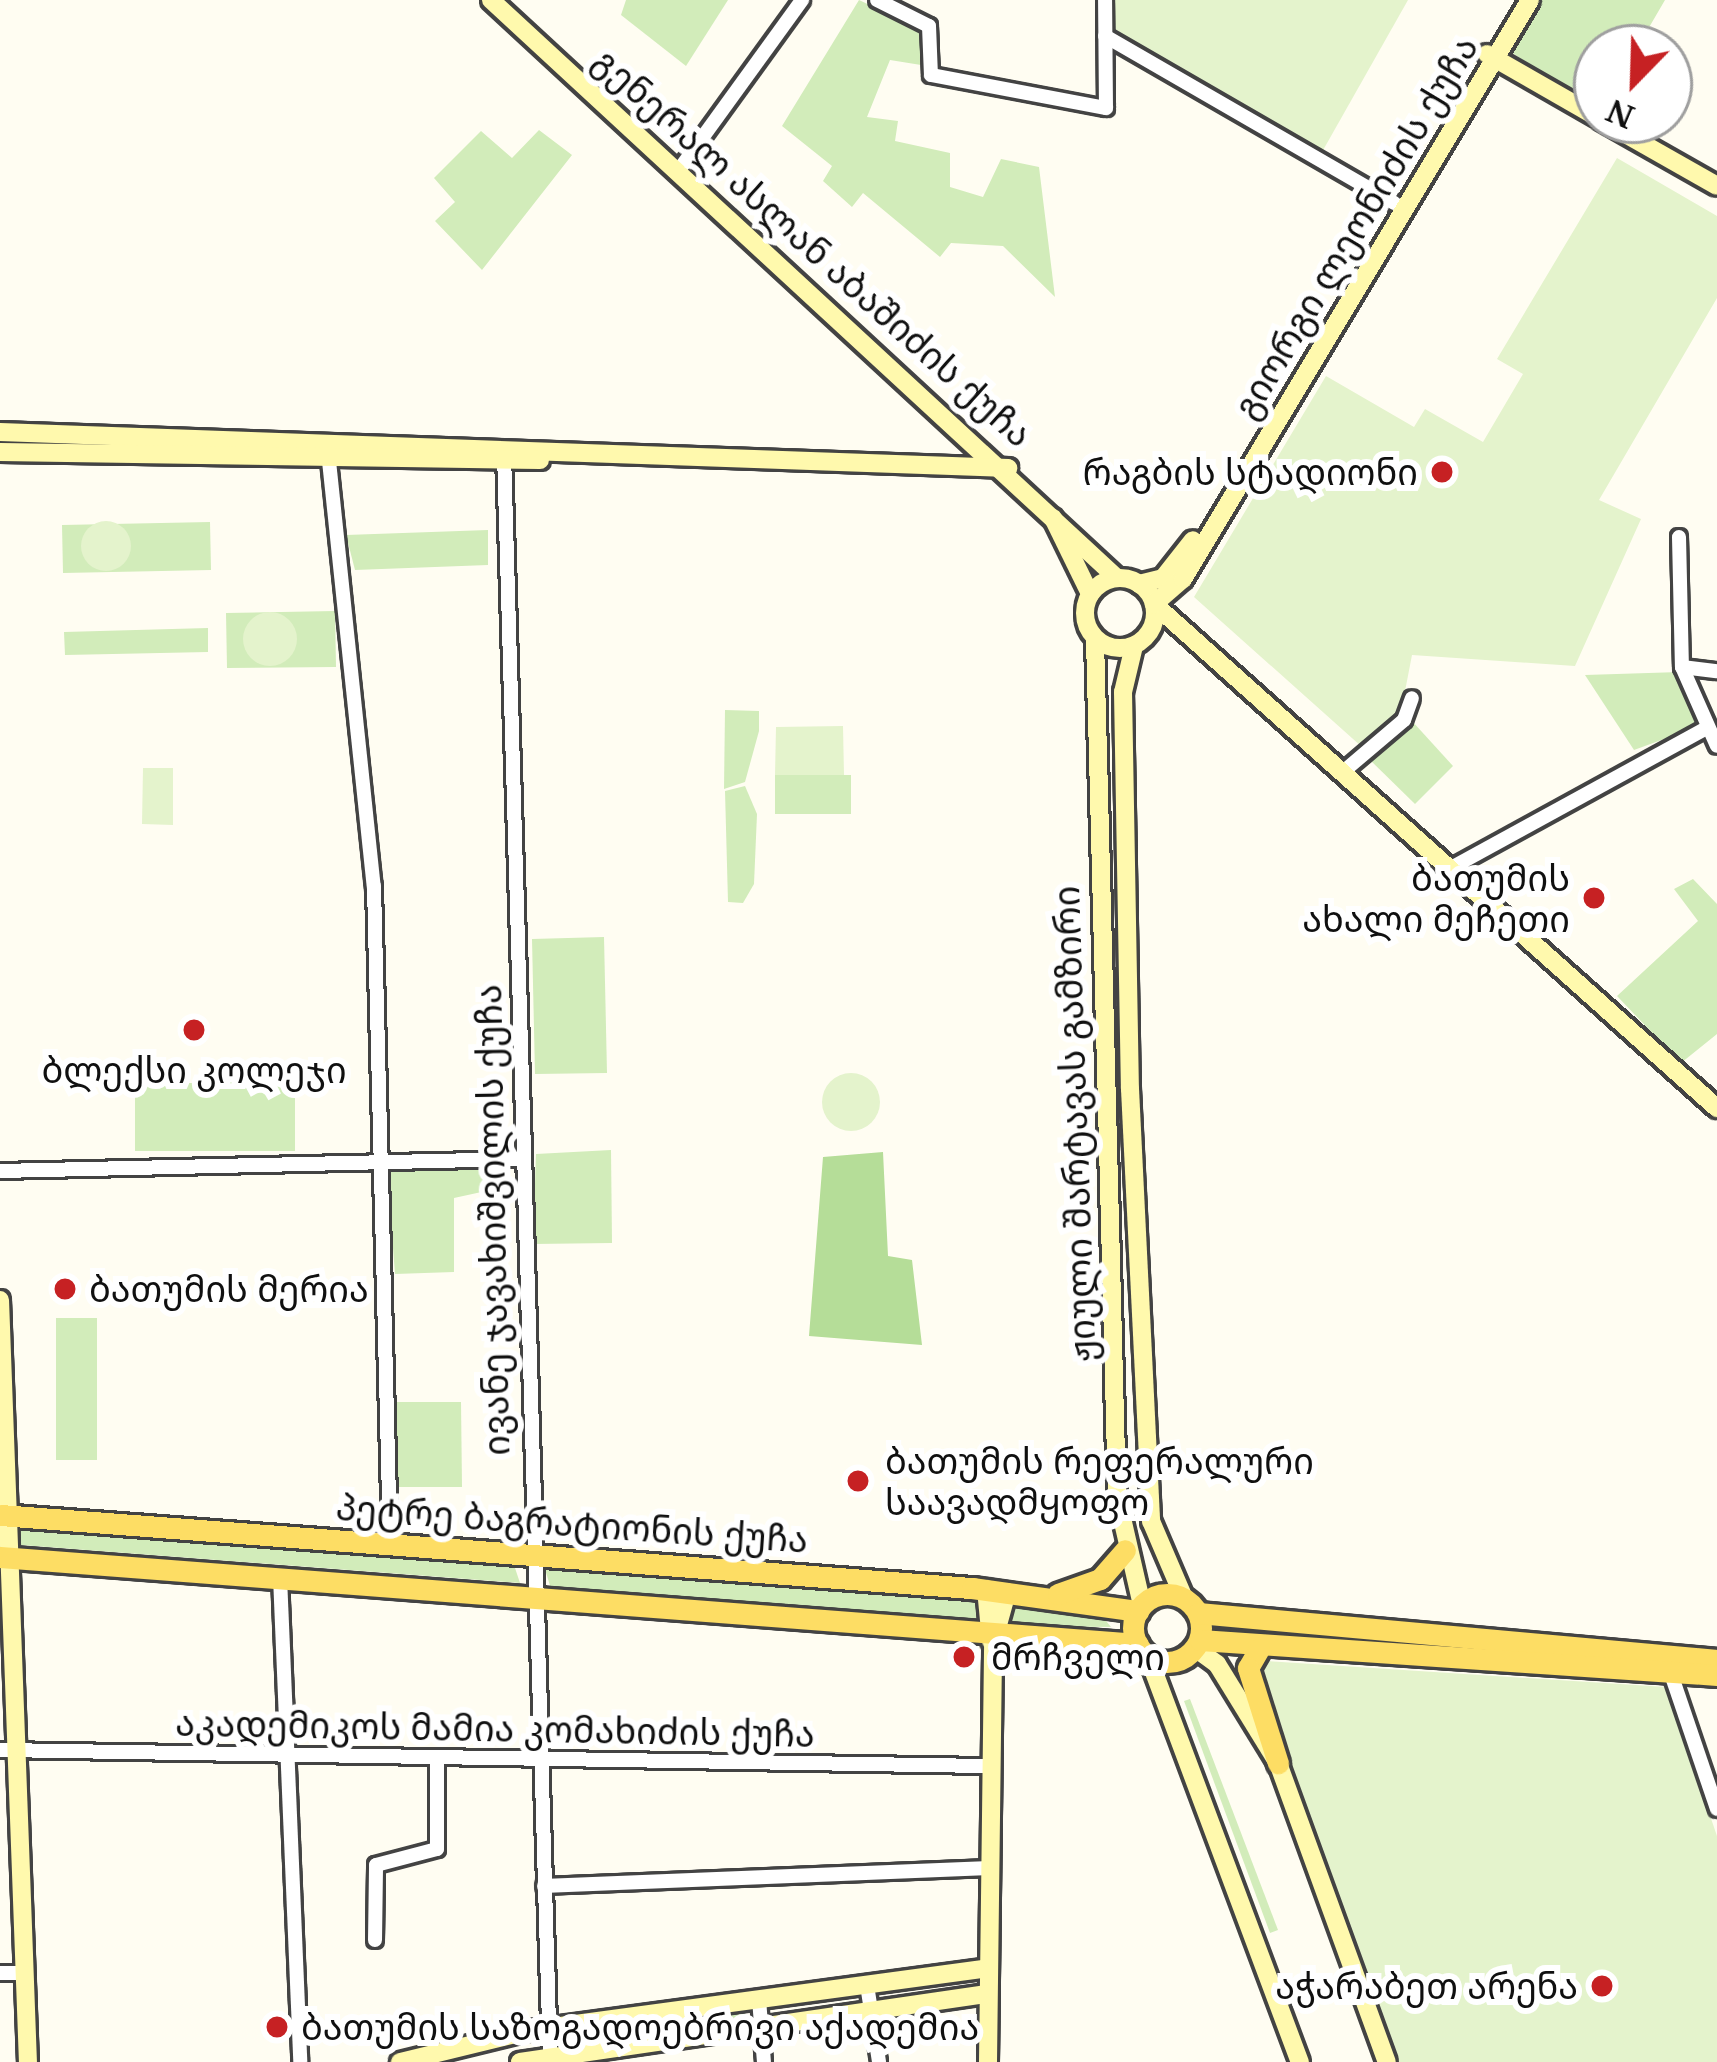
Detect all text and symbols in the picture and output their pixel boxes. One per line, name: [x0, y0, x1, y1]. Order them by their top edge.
north arrow: [1573, 24, 1693, 144]
street label: გიორგი ლეონიძის ქუჩა: [1224, 28, 1486, 426]
street label: გენერალ ასლან აბაშიძის ქუჩა: [585, 38, 1041, 456]
text: N: [1599, 89, 1641, 141]
place label: რაგბის სტადიონი: [1083, 450, 1418, 494]
marker: რაგბის სტადიონი: [1429, 459, 1455, 485]
place label: ბათუმის ახალი მეჩეთი: [1302, 855, 1570, 940]
street label: ჟიული შარტავას გამზირი: [1044, 885, 1104, 1363]
marker: ბათუმის ახალი მეჩეთი: [1581, 885, 1607, 911]
street label: ივანე ჯავახიშვილის ქუჩა: [466, 984, 518, 1456]
marker: ბლექსი კოლეჯი: [181, 1017, 207, 1043]
place label: ბლექსი კოლეჯი: [41, 1048, 347, 1092]
place label: ბათუმის მერია: [89, 1267, 369, 1311]
marker: ბათუმის მერია: [52, 1276, 78, 1302]
place label: ბათუმის რეფერალური საავადმყოფო: [885, 1438, 1314, 1523]
marker: ბათუმის რეფერალური საავადმყოფო: [842, 1465, 874, 1497]
street label: პეტრე ბაგრატიონის ქუჩა: [335, 1485, 809, 1561]
place label: მრჩველი: [991, 1635, 1165, 1679]
marker: მრჩველი: [948, 1641, 980, 1673]
street label: აკადემიკოს მამია კომახიძის ქუჩა: [175, 1701, 815, 1755]
place label: აჭარაბეთ არენა: [1275, 1964, 1578, 2008]
marker: აჭარაბეთ არენა: [1589, 1973, 1615, 1999]
place label: ბათუმის საზოგადოებრივი აქადემია: [301, 2005, 979, 2049]
marker: ბათუმის საზოგადოებრივი აქადემია: [264, 2014, 290, 2040]

